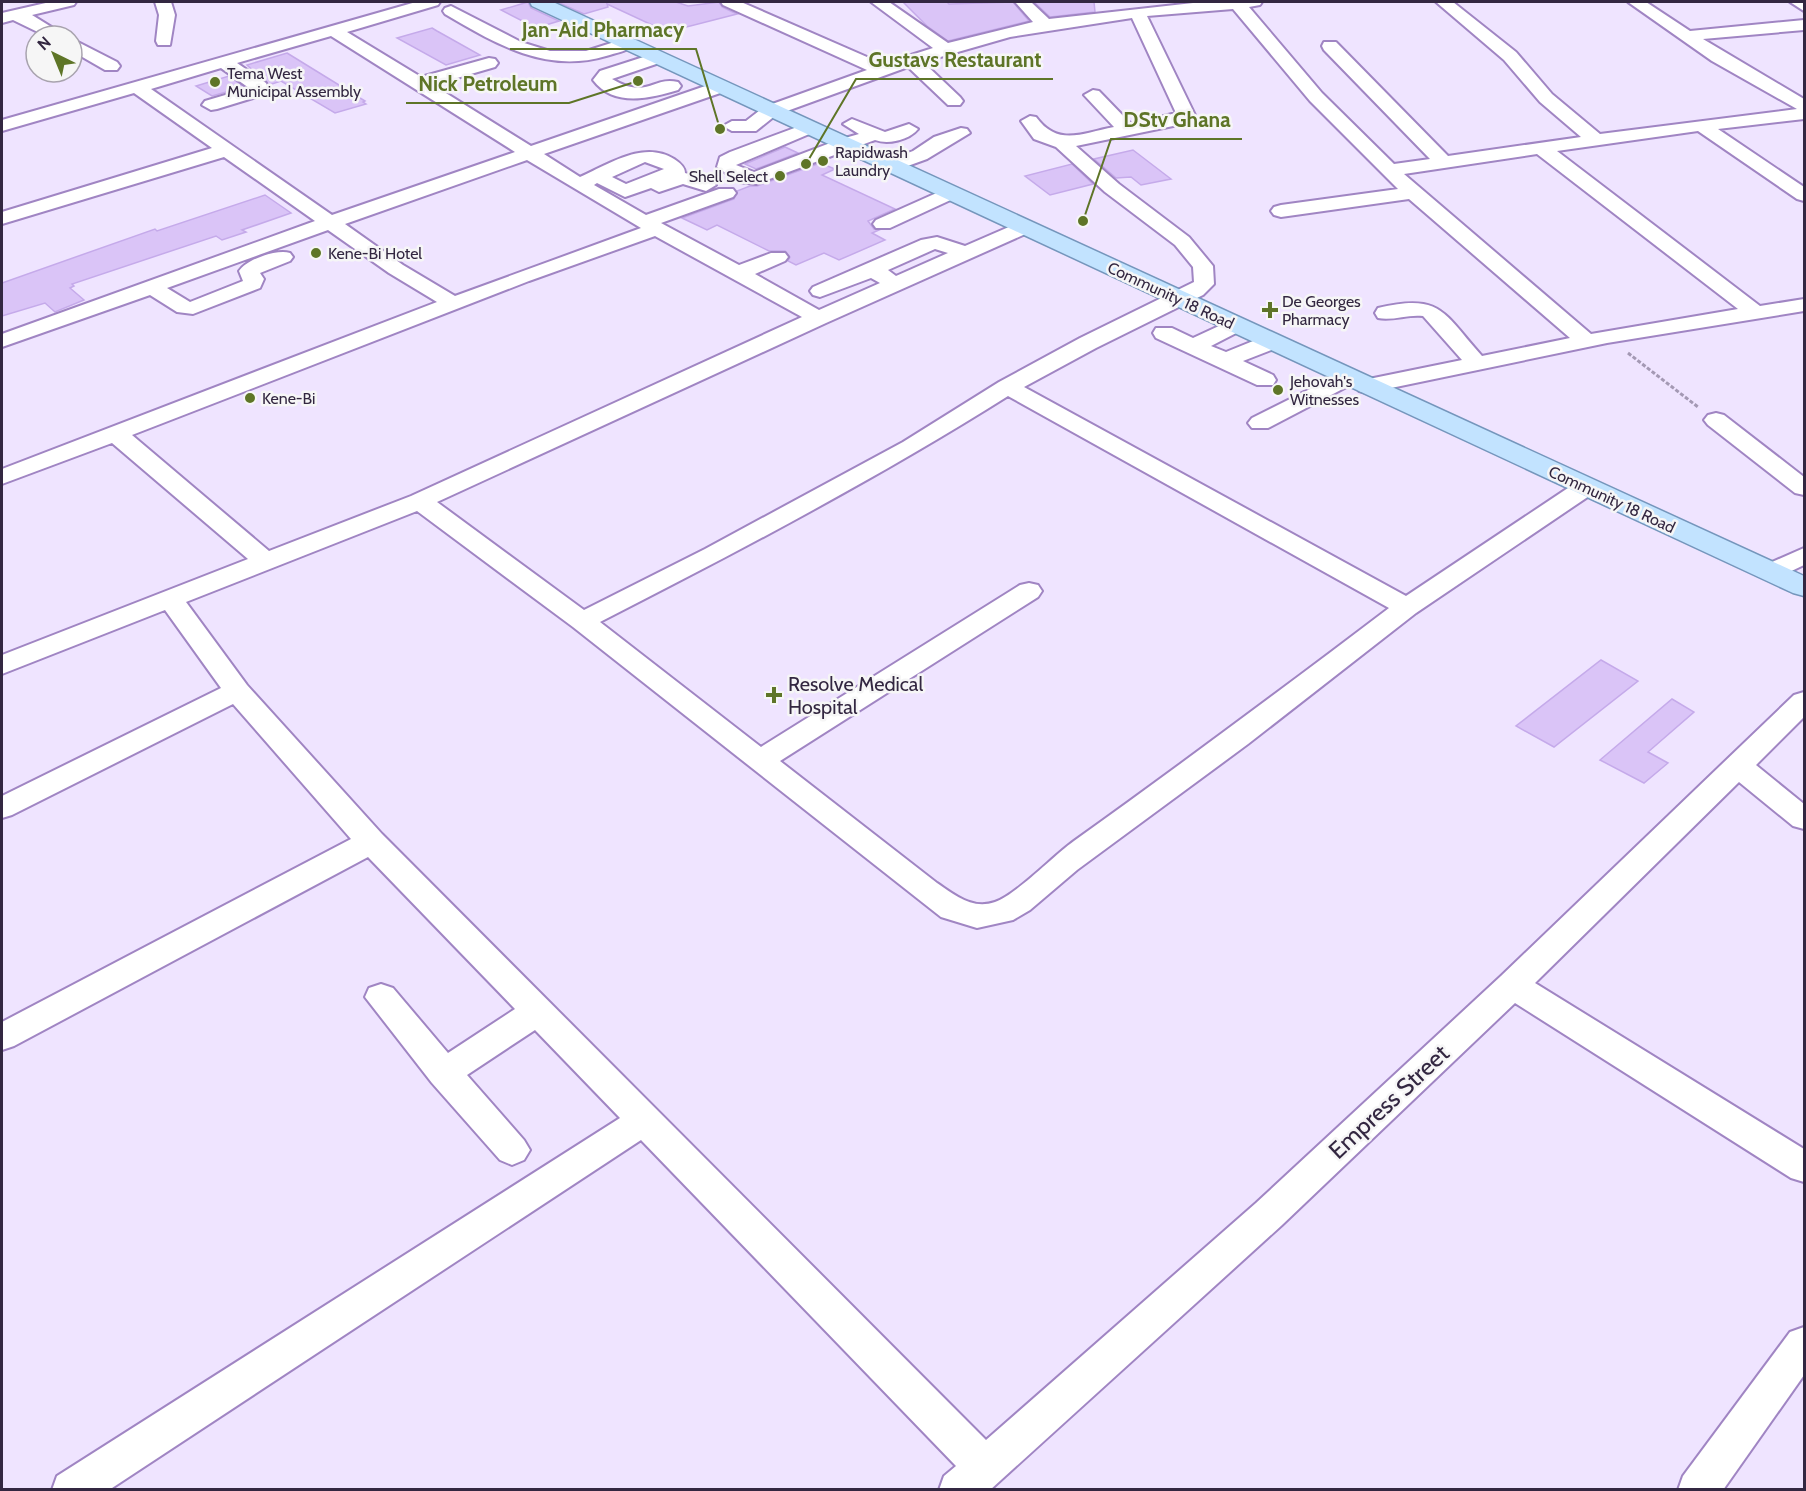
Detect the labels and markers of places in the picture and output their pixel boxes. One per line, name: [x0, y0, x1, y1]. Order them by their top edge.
callout: Jan-Aid Pharmacy: [510, 10, 696, 49]
callout: Gustavs Restaurant: [856, 40, 1053, 79]
place label: Tema West Municipal Assembly: [227, 64, 361, 101]
callout: Nick Petroleum: [406, 64, 569, 103]
marker: Tema West Municipal Assembly: [208, 75, 222, 89]
callout: DStv Ghana: [1111, 100, 1242, 139]
place label: Rapidwash Laundry: [835, 143, 908, 180]
marker: Rapidwash Laundry: [816, 154, 830, 168]
place label: Shell Select: [689, 167, 769, 186]
marker: Shell Select: [773, 169, 787, 183]
place label: Kene-Bi Hotel: [328, 244, 422, 263]
marker: Kene-Bi Hotel: [309, 246, 323, 260]
place label: De Georges Pharmacy: [1282, 292, 1361, 329]
marker: De Georges Pharmacy: [1263, 303, 1277, 317]
place label: Jehovah's Witnesses: [1289, 372, 1359, 409]
marker: Jehovah's Witnesses: [1271, 383, 1285, 397]
place label: Kene-Bi: [262, 389, 315, 408]
marker: Kene-Bi: [243, 391, 257, 405]
place label: Resolve Medical Hospital: [788, 672, 923, 719]
marker: Resolve Medical Hospital: [765, 686, 783, 704]

